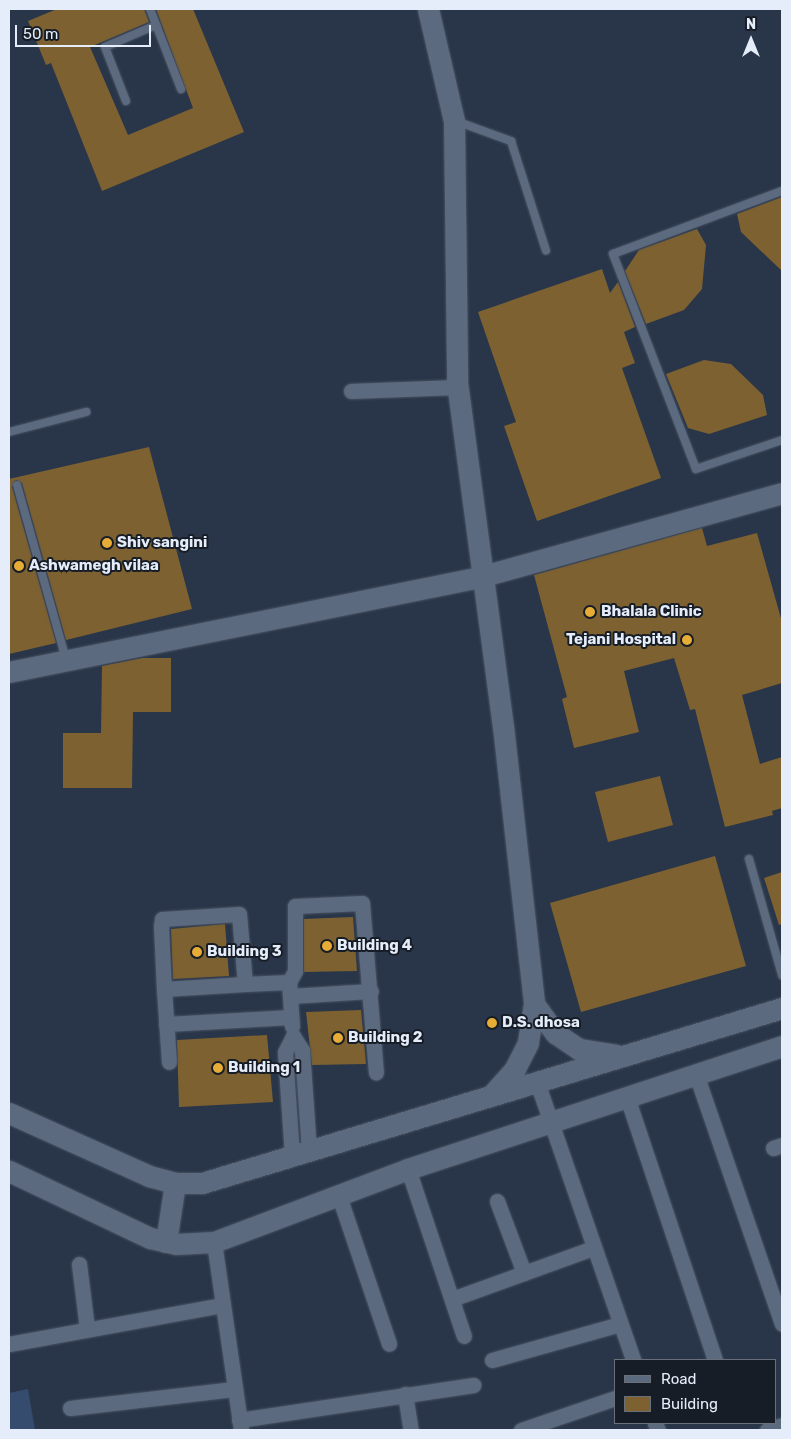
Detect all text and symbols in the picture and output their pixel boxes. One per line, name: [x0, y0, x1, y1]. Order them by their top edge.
scale bar: [18, 15, 154, 47]
north arrow: [726, 15, 776, 65]
text: N: [746, 16, 756, 33]
text: 50 m: [23, 25, 58, 43]
place label: Shiv sangini: [117, 534, 208, 552]
marker: Shiv sangini: [101, 537, 113, 549]
place label: Ashwamegh vilaa: [29, 557, 159, 575]
marker: Ashwamegh vilaa: [13, 560, 25, 572]
place label: Bhalala Clinic: [601, 603, 702, 621]
marker: Bhalala Clinic: [583, 605, 597, 619]
place label: Tejani Hospital: [566, 631, 676, 649]
marker: Tejani Hospital: [680, 633, 694, 647]
place label: Building 4: [337, 937, 412, 955]
marker: Building 4: [321, 940, 333, 952]
place label: Building 3: [207, 943, 282, 961]
marker: Building 3: [191, 946, 203, 958]
place label: D.S. dhosa: [502, 1014, 580, 1032]
marker: D.S. dhosa: [486, 1017, 498, 1029]
place label: Building 2: [348, 1029, 423, 1047]
marker: Building 2: [332, 1032, 344, 1044]
place label: Building 1: [228, 1059, 300, 1077]
marker: Building 1: [212, 1062, 224, 1074]
legend: [614, 1359, 776, 1424]
text: Road: [661, 1370, 697, 1388]
text: Building: [661, 1395, 718, 1413]

